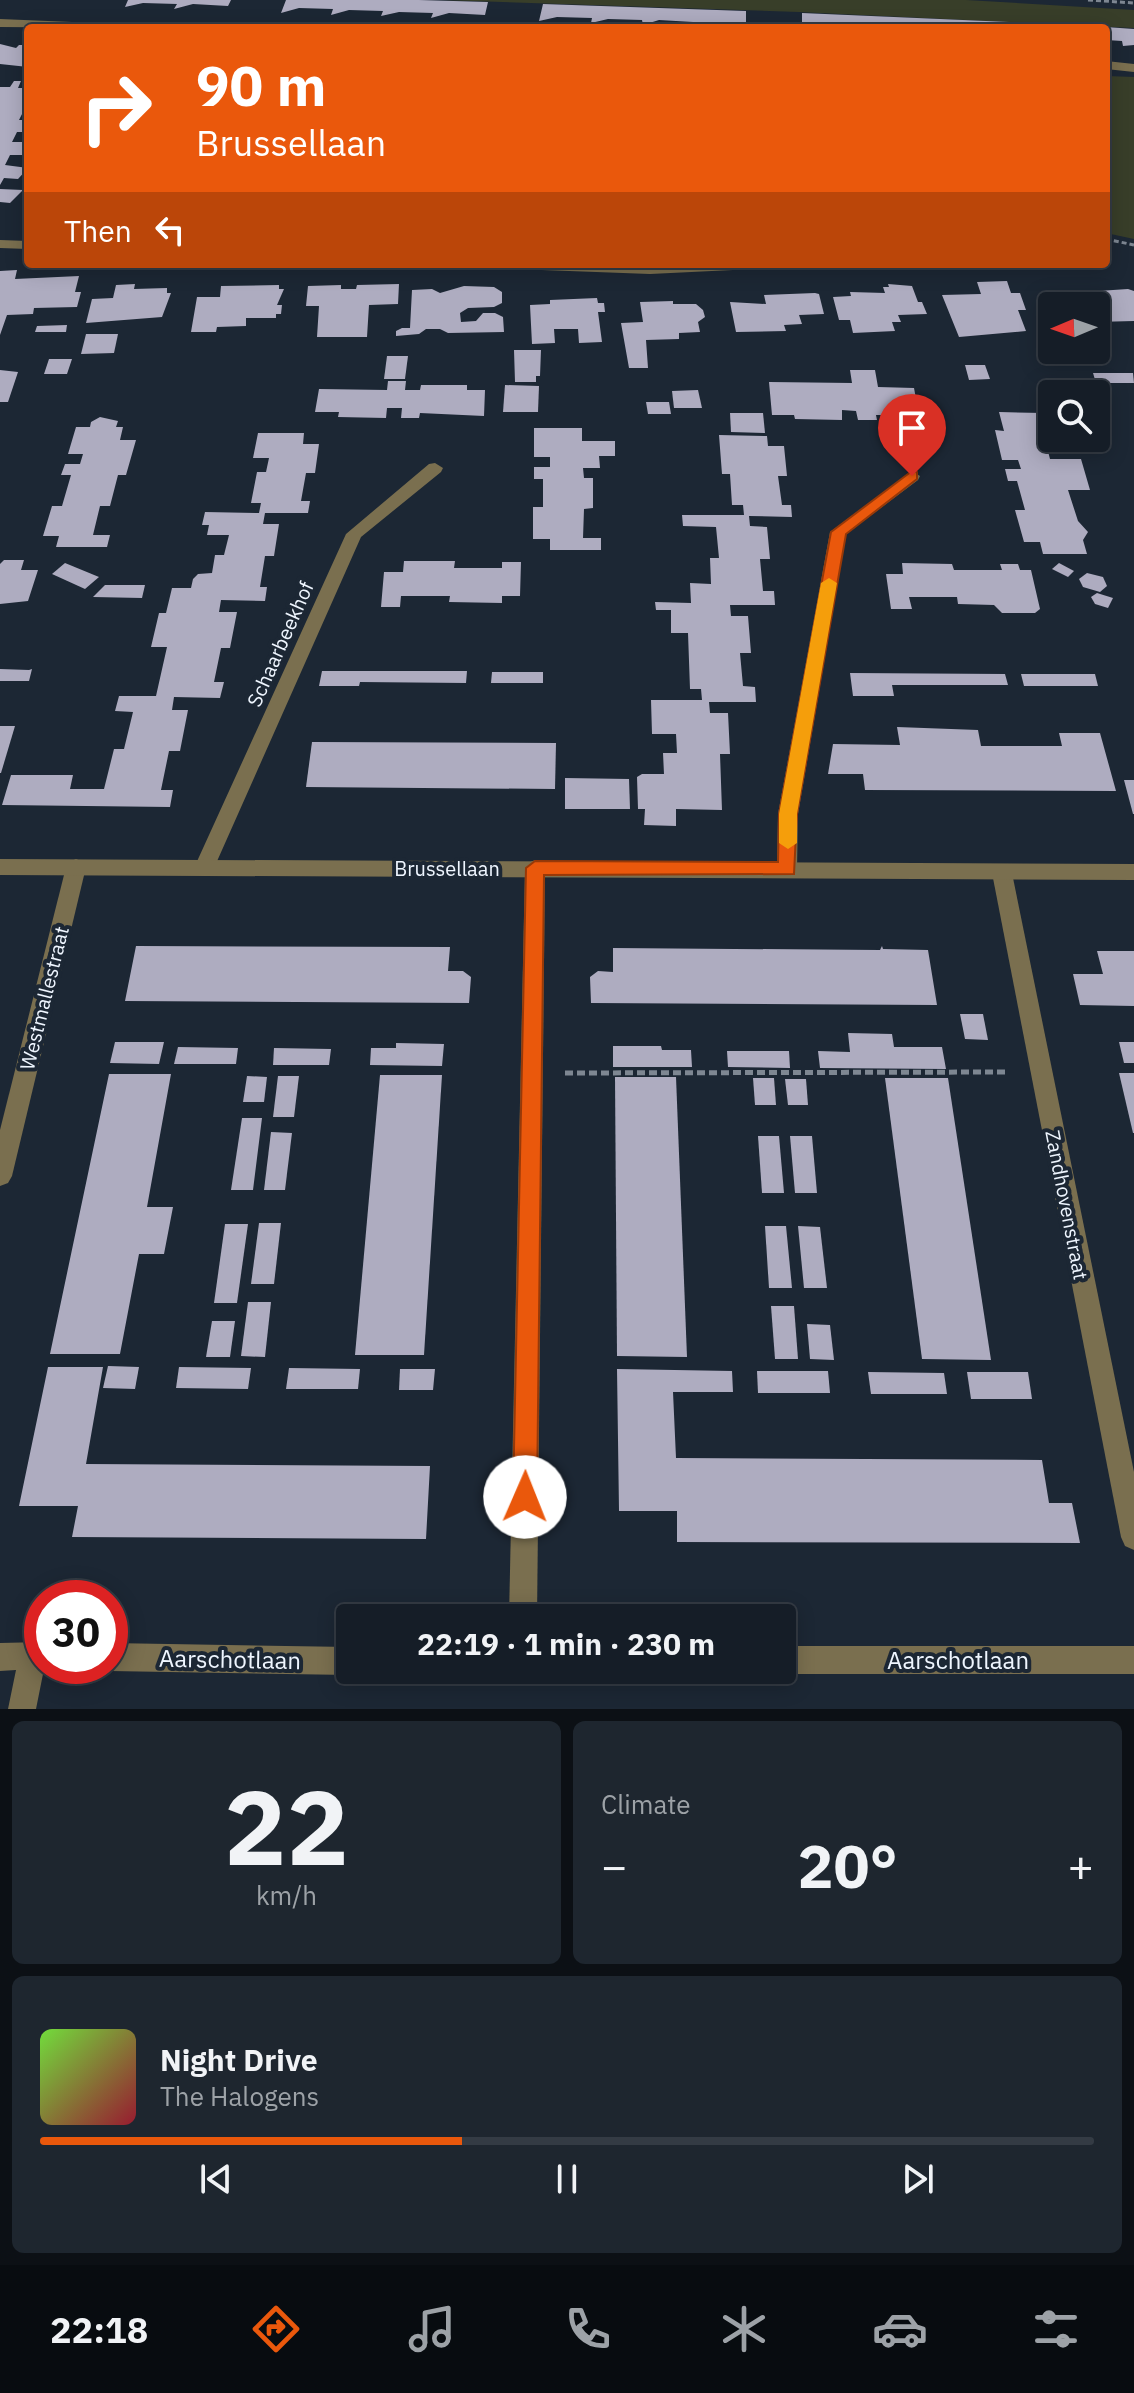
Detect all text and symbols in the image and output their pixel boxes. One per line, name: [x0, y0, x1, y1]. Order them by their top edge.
text: 90 m: [196, 49, 326, 121]
icon: right: [64, 56, 168, 160]
text: Brussellaan: [196, 119, 386, 166]
icon: left: [148, 208, 192, 252]
text: Then: [64, 211, 132, 250]
north arrow: [1038, 292, 1110, 364]
map controls: [1038, 292, 1110, 452]
button: search: [1038, 380, 1110, 452]
pin: [878, 394, 946, 476]
icon: arrive: [890, 406, 934, 450]
street label: Schaarbeekhof: [240, 576, 320, 711]
street label: Brussellaan: [394, 855, 500, 882]
street label: Westmallestraat: [13, 923, 75, 1073]
street label: Zandhovenstraat: [1039, 1128, 1095, 1282]
position arrow: [483, 1455, 567, 1539]
speed limit sign: 30: [24, 1580, 128, 1684]
text: 22:19 · 1 min · 230 m: [417, 1624, 715, 1663]
street label: Aarschotlaan: [159, 1642, 301, 1676]
street label: Aarschotlaan: [887, 1644, 1029, 1676]
text: 22: [224, 1758, 349, 1894]
text: Climate: [601, 1787, 691, 1821]
text: 20°: [797, 1826, 898, 1905]
text: −: [601, 1837, 627, 1894]
text: +: [1068, 1837, 1094, 1894]
text: km/h: [256, 1878, 317, 1912]
text: Night Drive: [160, 2040, 318, 2079]
text: The Halogens: [160, 2079, 319, 2113]
icon: previous: [194, 2157, 238, 2201]
icon: pause: [545, 2157, 589, 2201]
icon: next: [896, 2157, 940, 2201]
icon: directions: [248, 2301, 304, 2357]
icon: music: [404, 2301, 460, 2357]
icon: phone: [560, 2301, 616, 2357]
icon: climate: [716, 2301, 772, 2357]
icon: car: [872, 2301, 928, 2357]
icon: filters: [1028, 2301, 1084, 2357]
text: 22:18: [50, 2306, 148, 2353]

